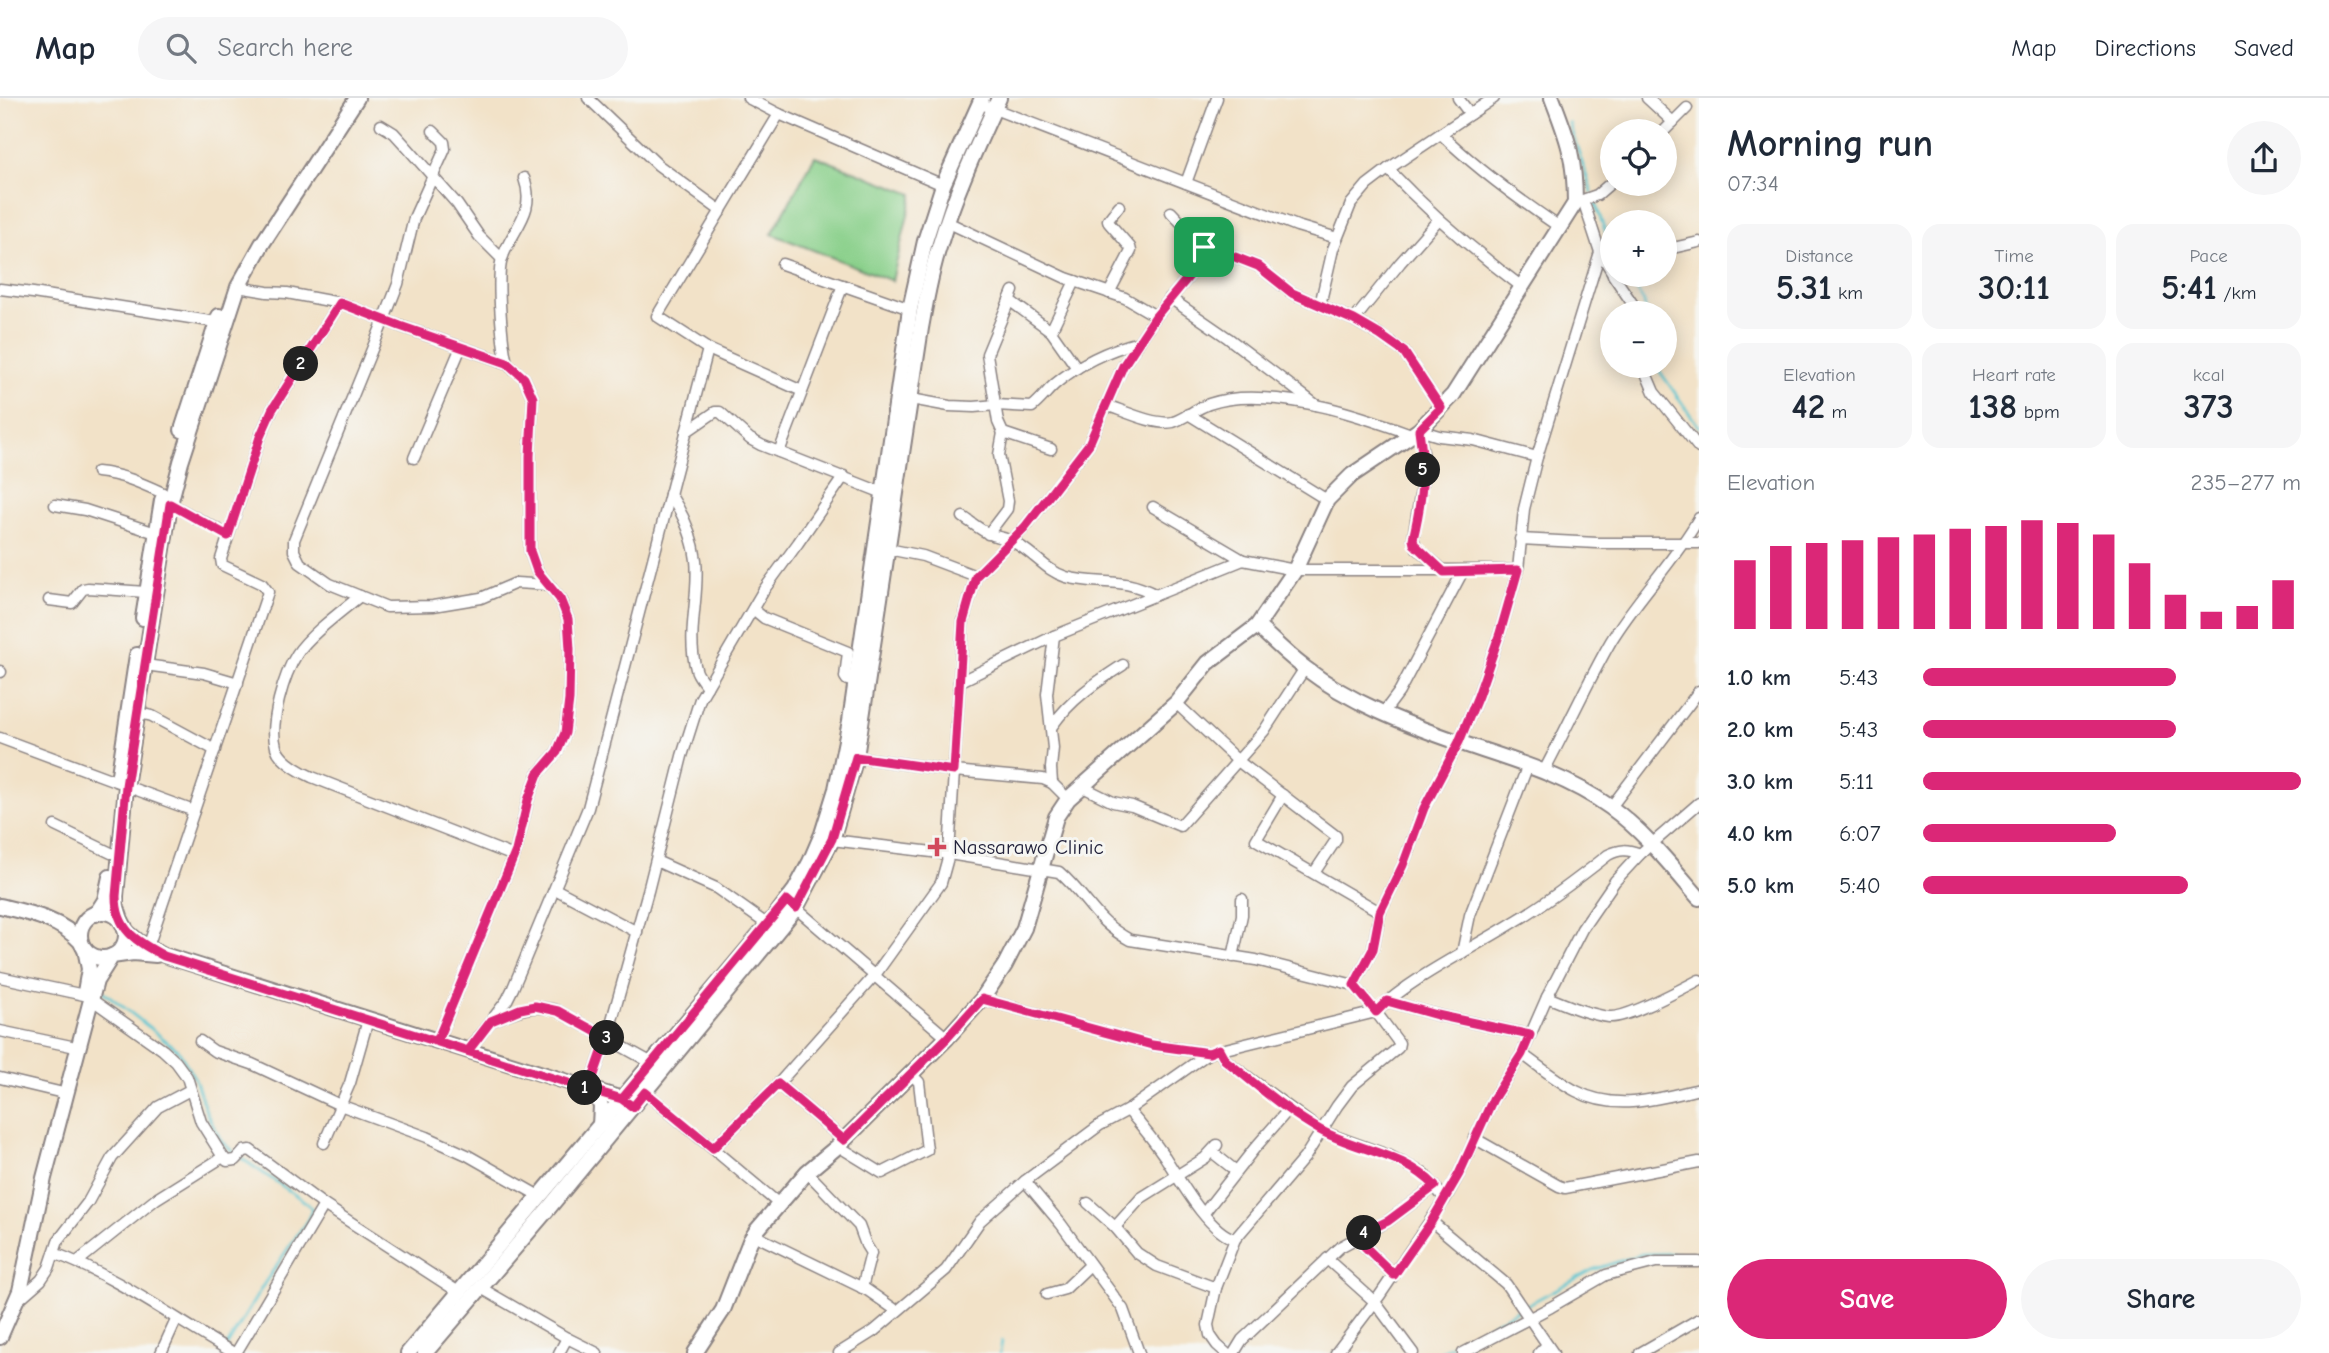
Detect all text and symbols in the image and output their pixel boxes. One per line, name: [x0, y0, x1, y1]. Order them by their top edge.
search box: [138, 17, 628, 80]
text: Map: [35, 29, 96, 67]
icon: search: [162, 29, 200, 67]
text: Search here: [218, 33, 353, 63]
text: Map: [2011, 34, 2057, 62]
text: Directions: [2095, 34, 2196, 62]
text: Saved: [2234, 34, 2294, 62]
map controls: [1600, 119, 1677, 378]
button: locate: [1600, 119, 1677, 196]
button: share: [2227, 121, 2301, 195]
text: Morning run: [1727, 122, 1933, 166]
text: 07:34: [1727, 170, 1779, 197]
button: +: [1600, 210, 1677, 287]
pin: [1174, 217, 1234, 277]
icon: arrive: [1185, 228, 1223, 266]
text: Distance: [1785, 245, 1853, 267]
text: Time: [1994, 245, 2034, 267]
text: Pace: [2190, 245, 2228, 267]
text: 5.31: [1776, 267, 1832, 308]
text: 30:11: [1978, 267, 2050, 308]
text: 5:41: [2161, 267, 2217, 308]
text: km: [1832, 282, 1863, 304]
text: /km: [2217, 282, 2256, 304]
button: −: [1600, 301, 1677, 378]
pin: 2: [284, 346, 318, 382]
text: 2: [296, 352, 305, 374]
text: Elevation: [1783, 364, 1856, 386]
text: Heart rate: [1972, 364, 2056, 386]
text: kcal: [2193, 364, 2225, 386]
text: 42: [1791, 386, 1825, 427]
text: 138: [1968, 386, 2017, 427]
text: 373: [2184, 386, 2234, 427]
text: m: [1825, 401, 1847, 423]
text: bpm: [2017, 401, 2060, 423]
pin: 5: [1406, 452, 1440, 488]
text: 5: [1417, 458, 1428, 480]
text: Elevation: [1727, 469, 1815, 496]
text: 235–277 m: [2191, 469, 2301, 496]
text: 1.0 km: [1727, 664, 1791, 691]
text: 5:43: [1839, 664, 1878, 691]
text: 2.0 km: [1727, 716, 1793, 743]
text: 5:43: [1839, 716, 1878, 743]
text: 3.0 km: [1727, 768, 1793, 795]
text: 5:11: [1839, 768, 1874, 795]
text: 4.0 km: [1727, 820, 1793, 847]
text: 6:07: [1839, 820, 1881, 847]
place label: Nassarawo Clinic: [953, 835, 1104, 859]
marker: Nassarawo Clinic: [927, 837, 947, 857]
text: 5.0 km: [1727, 872, 1794, 899]
text: 5:40: [1839, 872, 1881, 899]
pin: 3: [590, 1020, 624, 1056]
text: 3: [602, 1026, 611, 1048]
pin: 1: [568, 1070, 602, 1105]
text: 1: [581, 1076, 588, 1098]
pin: 4: [1346, 1216, 1382, 1250]
text: 4: [1359, 1221, 1368, 1243]
button: Save: [1727, 1259, 2007, 1339]
button: Share: [2021, 1259, 2301, 1339]

